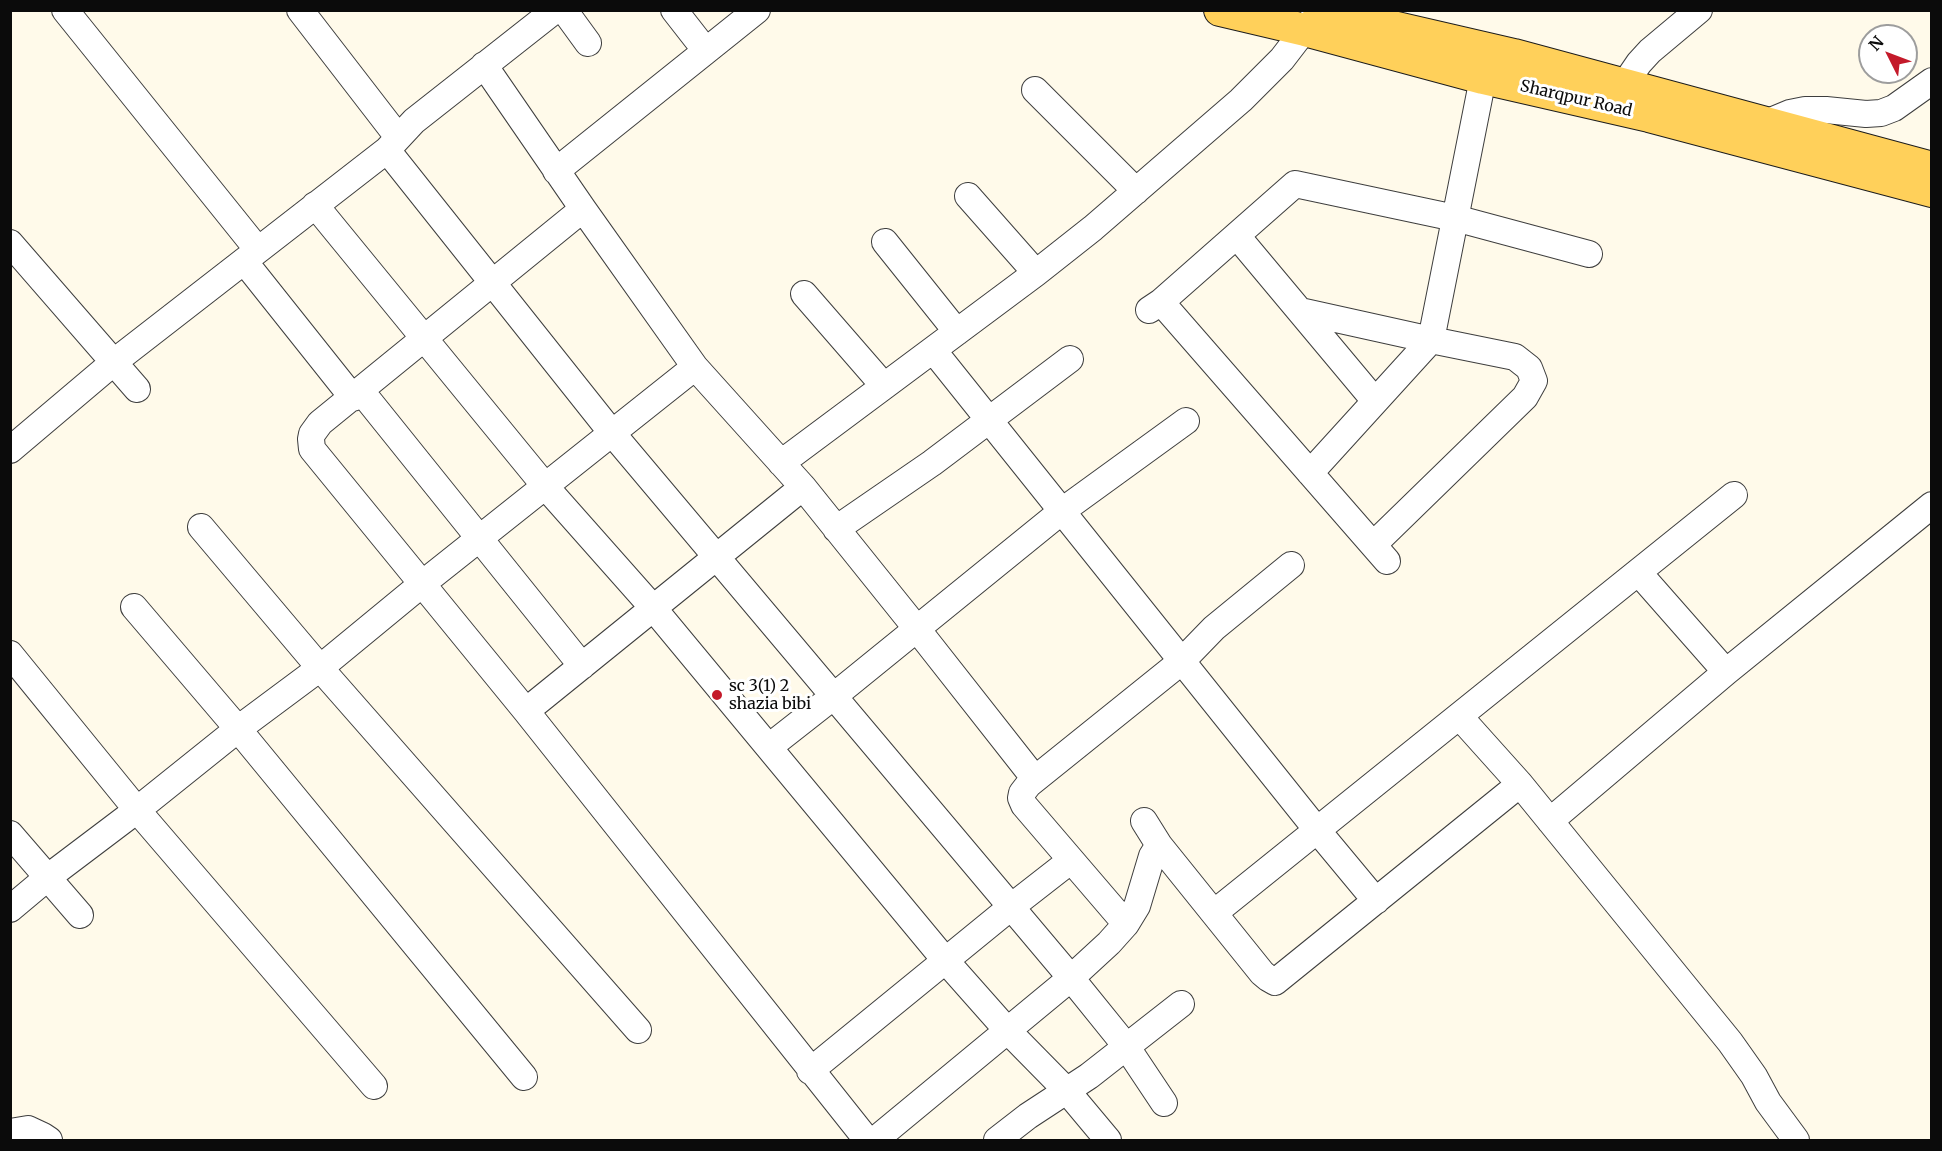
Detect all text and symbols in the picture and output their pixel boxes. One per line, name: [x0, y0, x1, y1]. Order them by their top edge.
north arrow: [1858, 24, 1918, 84]
text: N: [1864, 32, 1888, 55]
street label: Sharqpur Road: [1518, 77, 1634, 121]
place label: sc 3(1) 2 shazia bibi: [729, 676, 811, 714]
marker: sc 3(1) 2 shazia bibi: [710, 688, 724, 702]

